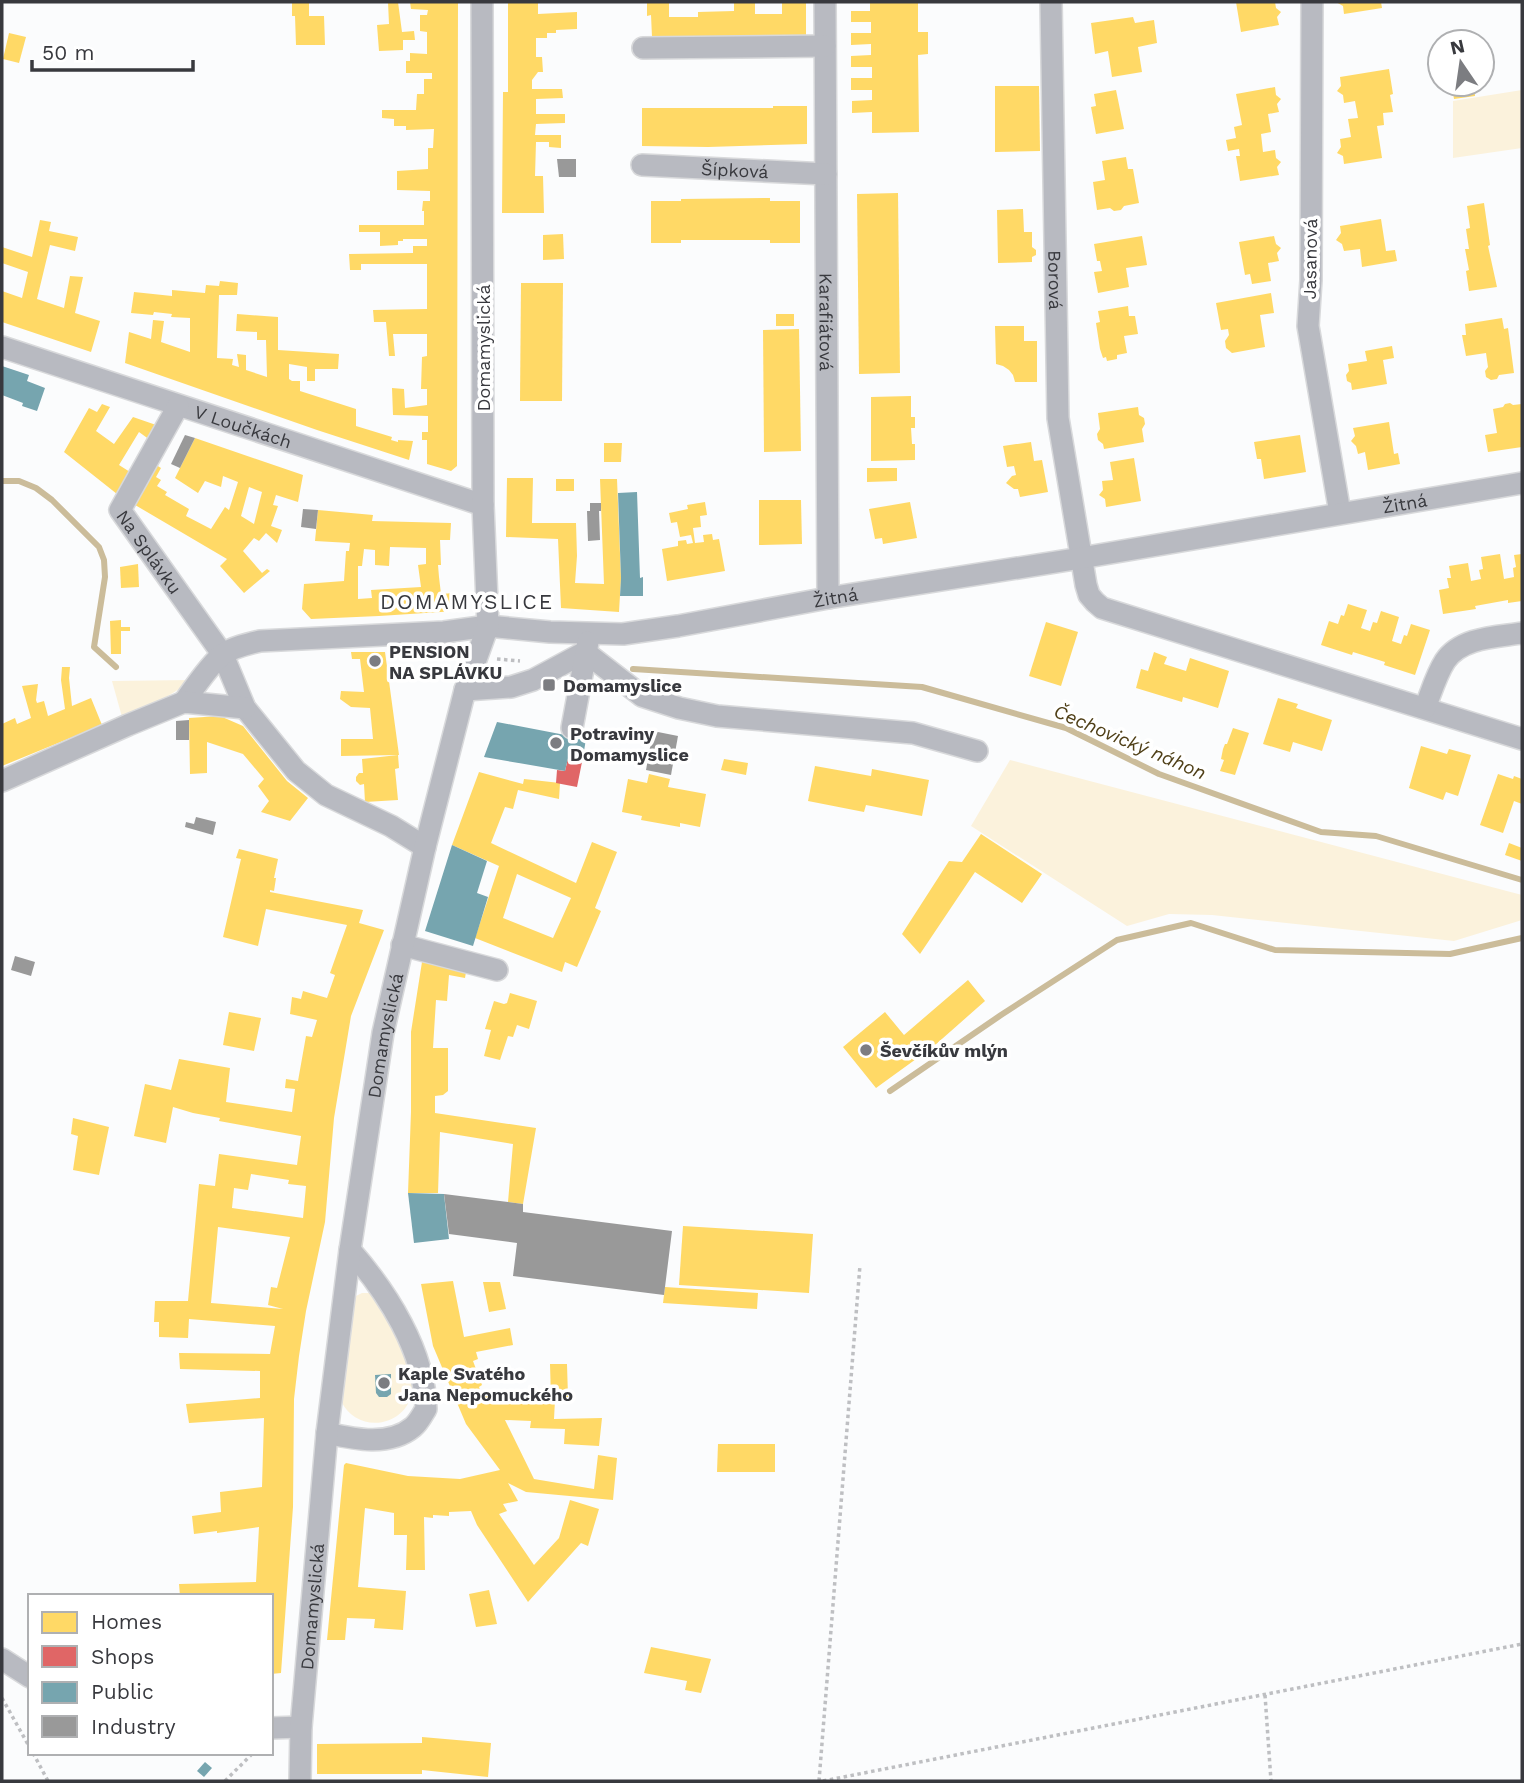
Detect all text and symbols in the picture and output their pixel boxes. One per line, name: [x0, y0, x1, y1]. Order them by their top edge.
scale bar: [32, 28, 192, 72]
north arrow: [1426, 28, 1496, 98]
text: N: [1448, 34, 1467, 60]
text: 50 m: [42, 40, 94, 65]
street label: Šípková: [701, 157, 769, 182]
street label: Jasanová: [1299, 218, 1321, 300]
street label: Borová: [1045, 250, 1067, 310]
street label: Karafiátová: [816, 273, 837, 371]
street label: Domamyslická: [473, 284, 494, 412]
street label: V Loučkách: [192, 401, 295, 452]
street label: Žitná: [1381, 489, 1429, 517]
street label: Na Splávku: [113, 506, 186, 597]
street label: Žitná: [811, 583, 859, 611]
district label: DOMAMYSLICE: [380, 589, 554, 614]
place label: PENSION NA SPLÁVKU: [389, 641, 502, 683]
marker: PENSION NA SPLÁVKU: [367, 653, 383, 669]
place label: Domamyslice: [563, 675, 682, 696]
marker: Domamyslice: [541, 677, 557, 693]
water label: Čechovický náhon: [1050, 700, 1210, 784]
place label: Potraviny Domamyslice: [570, 723, 689, 765]
marker: Potraviny Domamyslice: [548, 735, 564, 751]
street label: Domamyslická: [363, 971, 407, 1100]
place label: Ševčíkův mlýn: [880, 1040, 1008, 1061]
marker: Ševčíkův mlýn: [858, 1042, 874, 1058]
place label: Kaple Svatého Jana Nepomuckého: [398, 1363, 573, 1405]
marker: Kaple Svatého Jana Nepomuckého: [376, 1375, 392, 1391]
street label: Domamyslická: [296, 1542, 328, 1671]
legend: [28, 1594, 273, 1755]
text: Homes: [91, 1609, 162, 1634]
text: Shops: [91, 1644, 154, 1669]
text: Public: [91, 1679, 154, 1704]
text: Industry: [91, 1714, 176, 1739]

